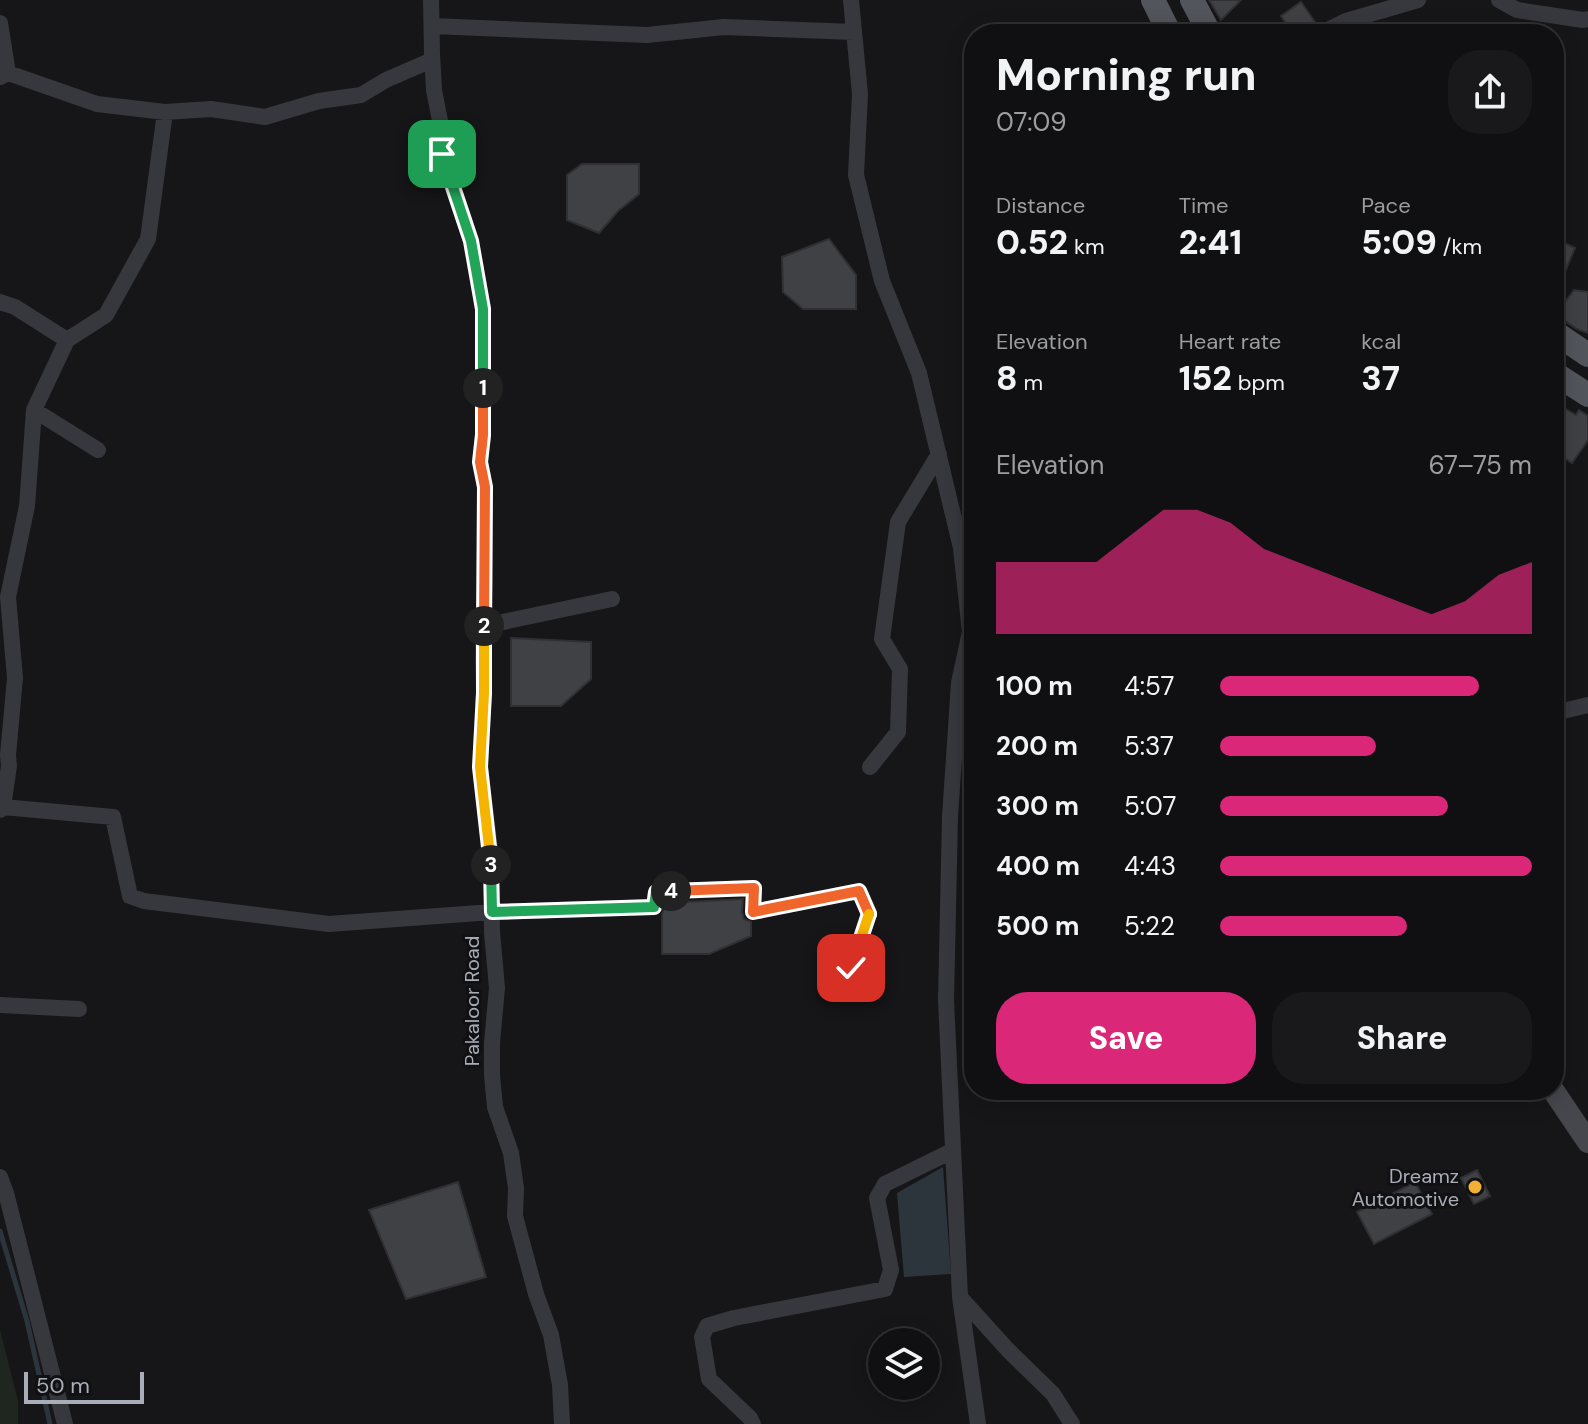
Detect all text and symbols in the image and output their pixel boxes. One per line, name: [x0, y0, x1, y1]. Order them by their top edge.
text: Morning run: [996, 46, 1257, 104]
button: share: [1448, 50, 1532, 134]
text: 07:09: [996, 105, 1067, 139]
pin: [408, 120, 476, 188]
icon: arrive: [420, 132, 464, 176]
text: Distance: [996, 191, 1085, 220]
text: Time: [1179, 191, 1228, 220]
text: Pace: [1361, 191, 1411, 220]
text: 0.52: [996, 220, 1068, 265]
text: 2:41: [1179, 220, 1242, 265]
text: 5:09: [1361, 220, 1437, 265]
text: km: [1068, 232, 1105, 261]
text: /km: [1437, 232, 1482, 261]
text: Elevation: [996, 327, 1088, 356]
text: Heart rate: [1179, 327, 1281, 356]
text: kcal: [1361, 327, 1401, 356]
text: 8: [996, 356, 1018, 401]
text: 152: [1179, 356, 1232, 401]
text: 37: [1361, 356, 1400, 401]
pin: 1: [463, 368, 503, 408]
text: m: [1018, 368, 1043, 397]
text: bpm: [1232, 368, 1285, 397]
text: 1: [479, 373, 487, 402]
text: Elevation: [996, 448, 1104, 482]
text: 67–75 m: [1428, 448, 1532, 482]
pin: 2: [464, 606, 504, 646]
text: 2: [478, 611, 490, 640]
text: 100 m: [996, 669, 1073, 703]
text: 4:57: [1124, 669, 1174, 703]
text: 200 m: [996, 729, 1078, 763]
text: 5:37: [1124, 729, 1174, 763]
text: 300 m: [996, 789, 1079, 823]
text: 5:07: [1124, 789, 1176, 823]
pin: 3: [471, 845, 511, 885]
text: 400 m: [996, 849, 1080, 883]
text: 4:43: [1124, 849, 1176, 883]
text: 3: [484, 850, 498, 879]
pin: 4: [651, 871, 691, 911]
text: 4: [664, 876, 678, 905]
text: 500 m: [996, 909, 1079, 943]
text: 5:22: [1124, 909, 1175, 943]
pin: [817, 934, 885, 1002]
street label: Pakaloor Road: [459, 936, 485, 1066]
icon: check: [829, 946, 873, 990]
button: Save: [996, 992, 1256, 1084]
button: Share: [1272, 992, 1532, 1084]
place label: Dreamz Automotive: [1352, 1163, 1459, 1212]
marker: Dreamz Automotive: [1466, 1178, 1484, 1196]
map controls: [868, 1328, 940, 1400]
button: layers: [868, 1328, 940, 1400]
scale bar: [24, 1368, 144, 1404]
text: 50 m: [36, 1371, 90, 1400]

